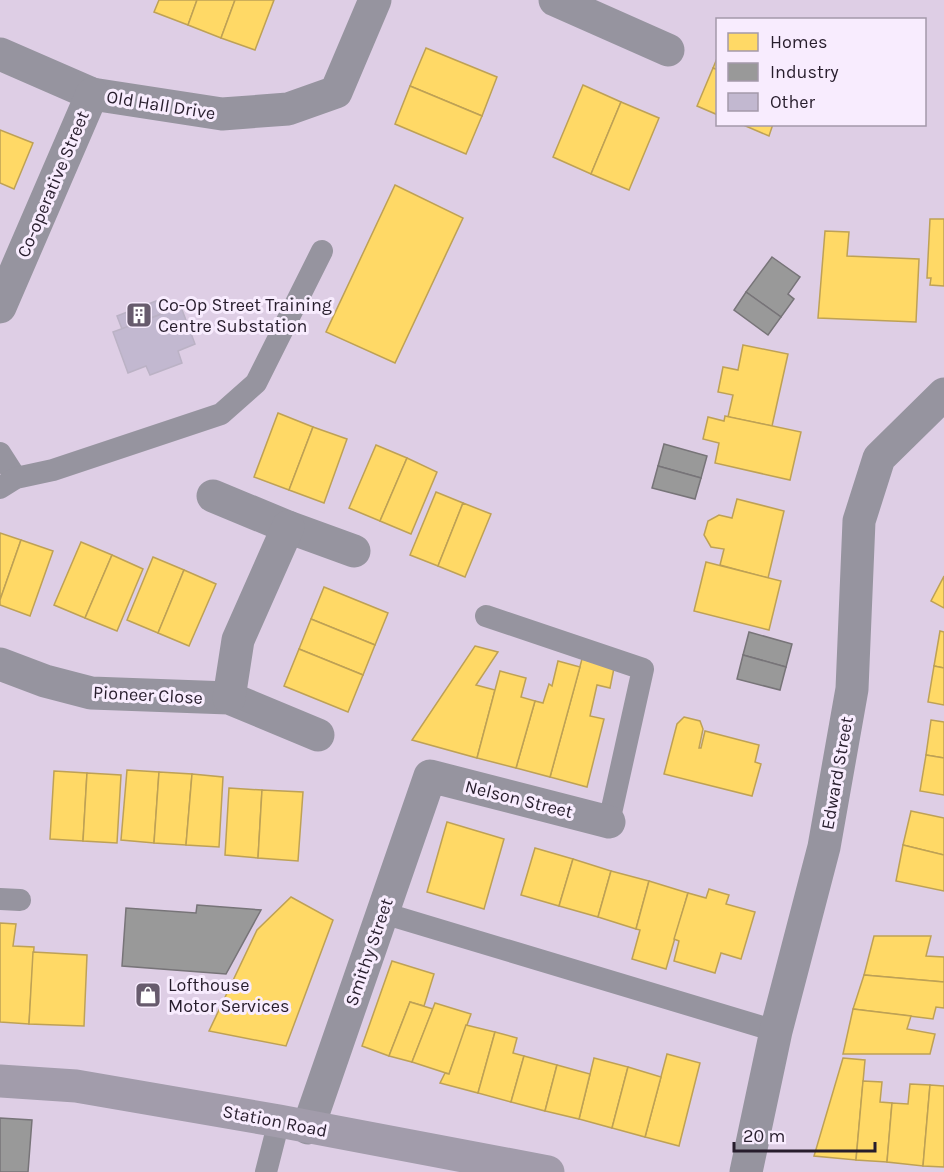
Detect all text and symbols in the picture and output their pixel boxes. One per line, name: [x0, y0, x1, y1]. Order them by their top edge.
legend: [716, 18, 926, 126]
text: Homes: [770, 31, 827, 53]
text: Industry: [770, 61, 839, 83]
street label: Old Hall Drive: [105, 86, 217, 124]
text: Other: [770, 91, 815, 113]
street label: Co-operative Street: [12, 107, 94, 261]
place label: Co-Op Street Training Centre Substation: [158, 294, 332, 337]
building icon: Co-Op Street Training Centre Substation: [124, 300, 154, 330]
street label: Pioneer Close: [93, 681, 203, 709]
street label: Edward Street: [816, 714, 858, 831]
street label: Nelson Street: [463, 775, 575, 823]
street label: Smithy Street: [340, 895, 398, 1009]
place label: Lofthouse Motor Services: [168, 974, 290, 1017]
shop icon: Lofthouse Motor Services: [133, 980, 163, 1010]
street label: Station Road: [221, 1100, 329, 1142]
scale bar: [734, 1115, 875, 1153]
text: 20 m: [743, 1125, 785, 1147]

